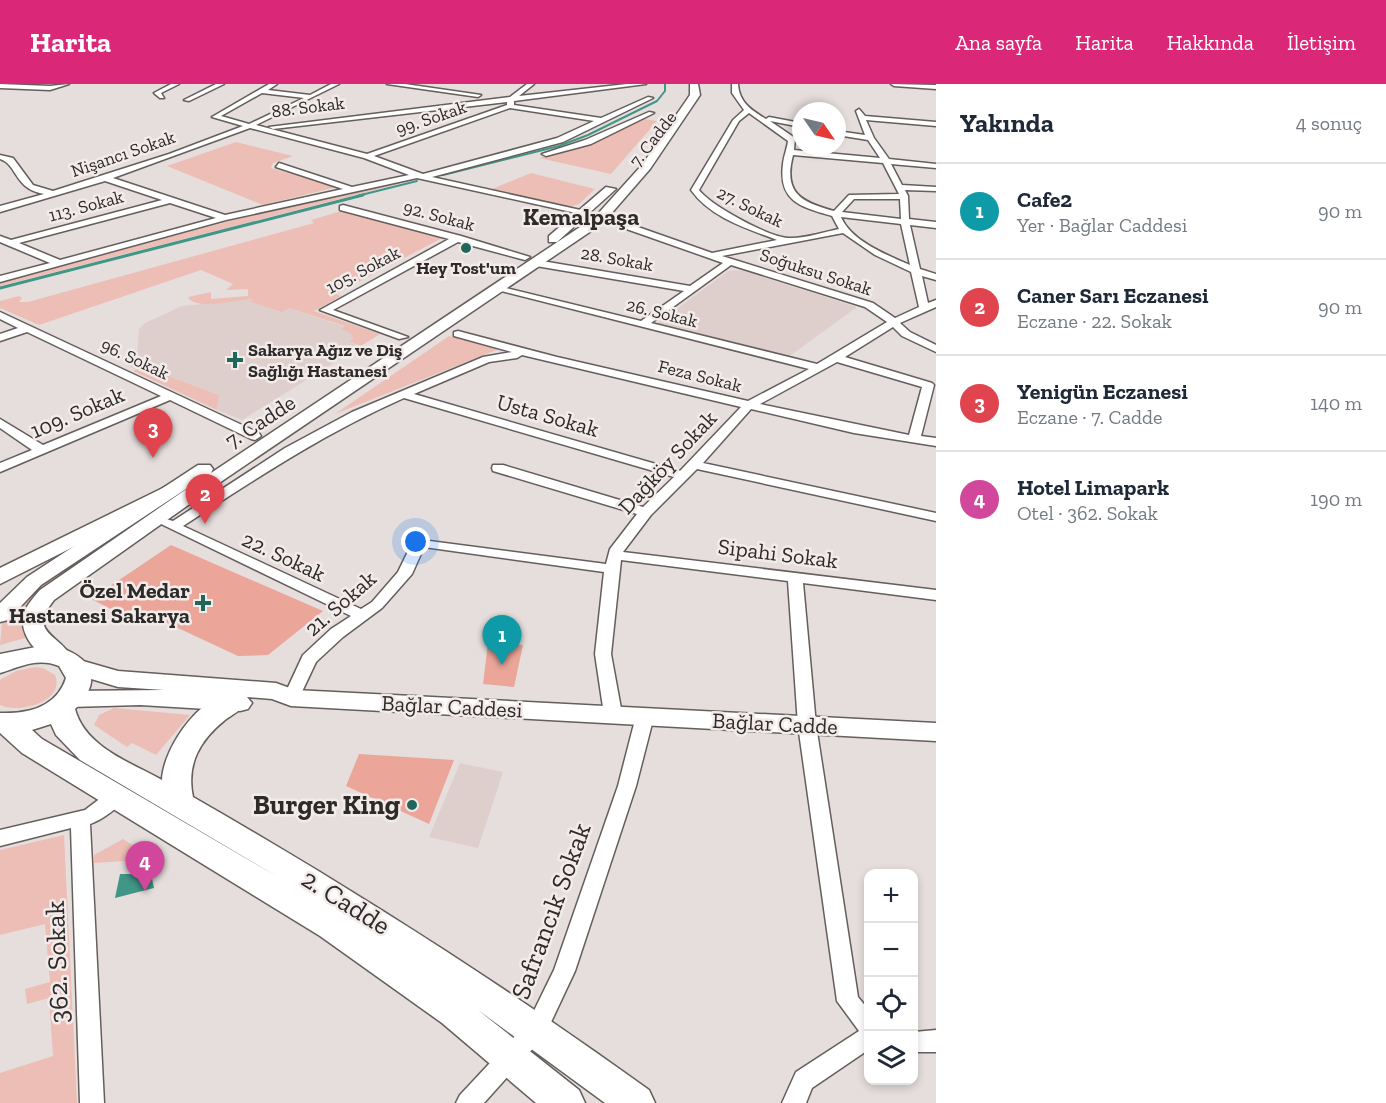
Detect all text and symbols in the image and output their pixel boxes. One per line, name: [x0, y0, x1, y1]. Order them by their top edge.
text: Harita: [30, 26, 111, 59]
text: Ana sayfa: [955, 30, 1042, 55]
text: Harita: [1075, 30, 1134, 55]
text: Hakkında: [1167, 30, 1254, 55]
text: İletişim: [1287, 30, 1356, 55]
street label: 88. Sokak: [270, 92, 346, 122]
street label: 99. Sokak: [393, 95, 470, 140]
north arrow: [792, 102, 846, 156]
street label: 7. Cadde: [625, 107, 681, 171]
text: Yakında: [960, 107, 1054, 139]
text: 4 sonuç: [1296, 111, 1362, 135]
street label: Nişancı Sokak: [68, 126, 179, 182]
street label: 27. Sokak: [713, 182, 787, 233]
street label: 113. Sokak: [46, 185, 127, 227]
text: Cafe2: [1017, 186, 1072, 213]
street label: 92. Sokak: [401, 196, 478, 236]
text: 1: [975, 199, 984, 223]
text: 90 m: [1318, 199, 1362, 223]
district label: Kemalpaşa: [523, 202, 639, 231]
text: Yer · Bağlar Caddesi: [1017, 213, 1187, 237]
street label: 105. Sokak: [322, 241, 404, 299]
marker: Hey Tost'um: [459, 241, 473, 255]
street label: 28. Sokak: [579, 242, 655, 276]
street label: Soğuksu Sokak: [757, 244, 875, 301]
place label: Hey Tost'um: [416, 257, 516, 279]
text: Caner Sarı Eczanesi: [1017, 282, 1209, 309]
street label: 26. Sokak: [624, 294, 701, 333]
text: 2: [974, 295, 985, 319]
text: 90 m: [1318, 295, 1362, 319]
text: Eczane · 22. Sokak: [1017, 309, 1172, 333]
street label: 96. Sokak: [97, 334, 173, 385]
place label: Sakarya Ağız ve Diş Sağlığı Hastanesi: [248, 339, 402, 382]
marker: Sakarya Ağız ve Diş Sağlığı Hastanesi: [226, 351, 244, 369]
street label: Feza Sokak: [656, 355, 745, 397]
text: Yenigün Eczanesi: [1017, 378, 1188, 405]
street label: 109. Sokak: [26, 380, 129, 444]
street label: Usta Sokak: [494, 388, 603, 443]
street label: 7. Cadde: [220, 389, 300, 454]
text: 3: [974, 391, 985, 415]
text: 140 m: [1310, 391, 1362, 415]
street label: Dağköy Sokak: [612, 404, 723, 520]
text: Eczane · 7. Cadde: [1017, 405, 1162, 429]
pin: 3: [134, 408, 172, 458]
pin: 2: [186, 474, 224, 524]
text: Hotel Limapark: [1017, 474, 1169, 501]
text: 4: [974, 487, 985, 511]
text: 190 m: [1310, 487, 1362, 511]
text: Otel · 362. Sokak: [1017, 501, 1158, 525]
street label: 22. Sokak: [238, 525, 330, 588]
your location: [401, 527, 430, 556]
street label: Sipahi Sokak: [716, 533, 840, 574]
street label: 21. Sokak: [299, 565, 382, 642]
place label: Özel Medar Hastanesi Sakarya: [9, 577, 190, 629]
marker: Özel Medar Hastanesi Sakarya: [194, 594, 212, 612]
pin: 1: [482, 616, 522, 665]
street label: Bağlar Caddesi: [381, 689, 523, 724]
street label: Bağlar Cadde: [712, 707, 838, 740]
place label: Burger King: [253, 789, 400, 821]
marker: Burger King: [405, 798, 419, 812]
street label: Safrancık Sokak: [504, 818, 598, 1004]
pin: 4: [126, 842, 164, 891]
street label: 2. Cadde: [296, 862, 396, 942]
map controls: [864, 869, 918, 1085]
button: +: [864, 869, 918, 923]
street label: 362. Sokak: [39, 900, 75, 1024]
button: −: [864, 923, 918, 977]
button: locate: [864, 977, 918, 1031]
button: layers: [864, 1031, 918, 1085]

